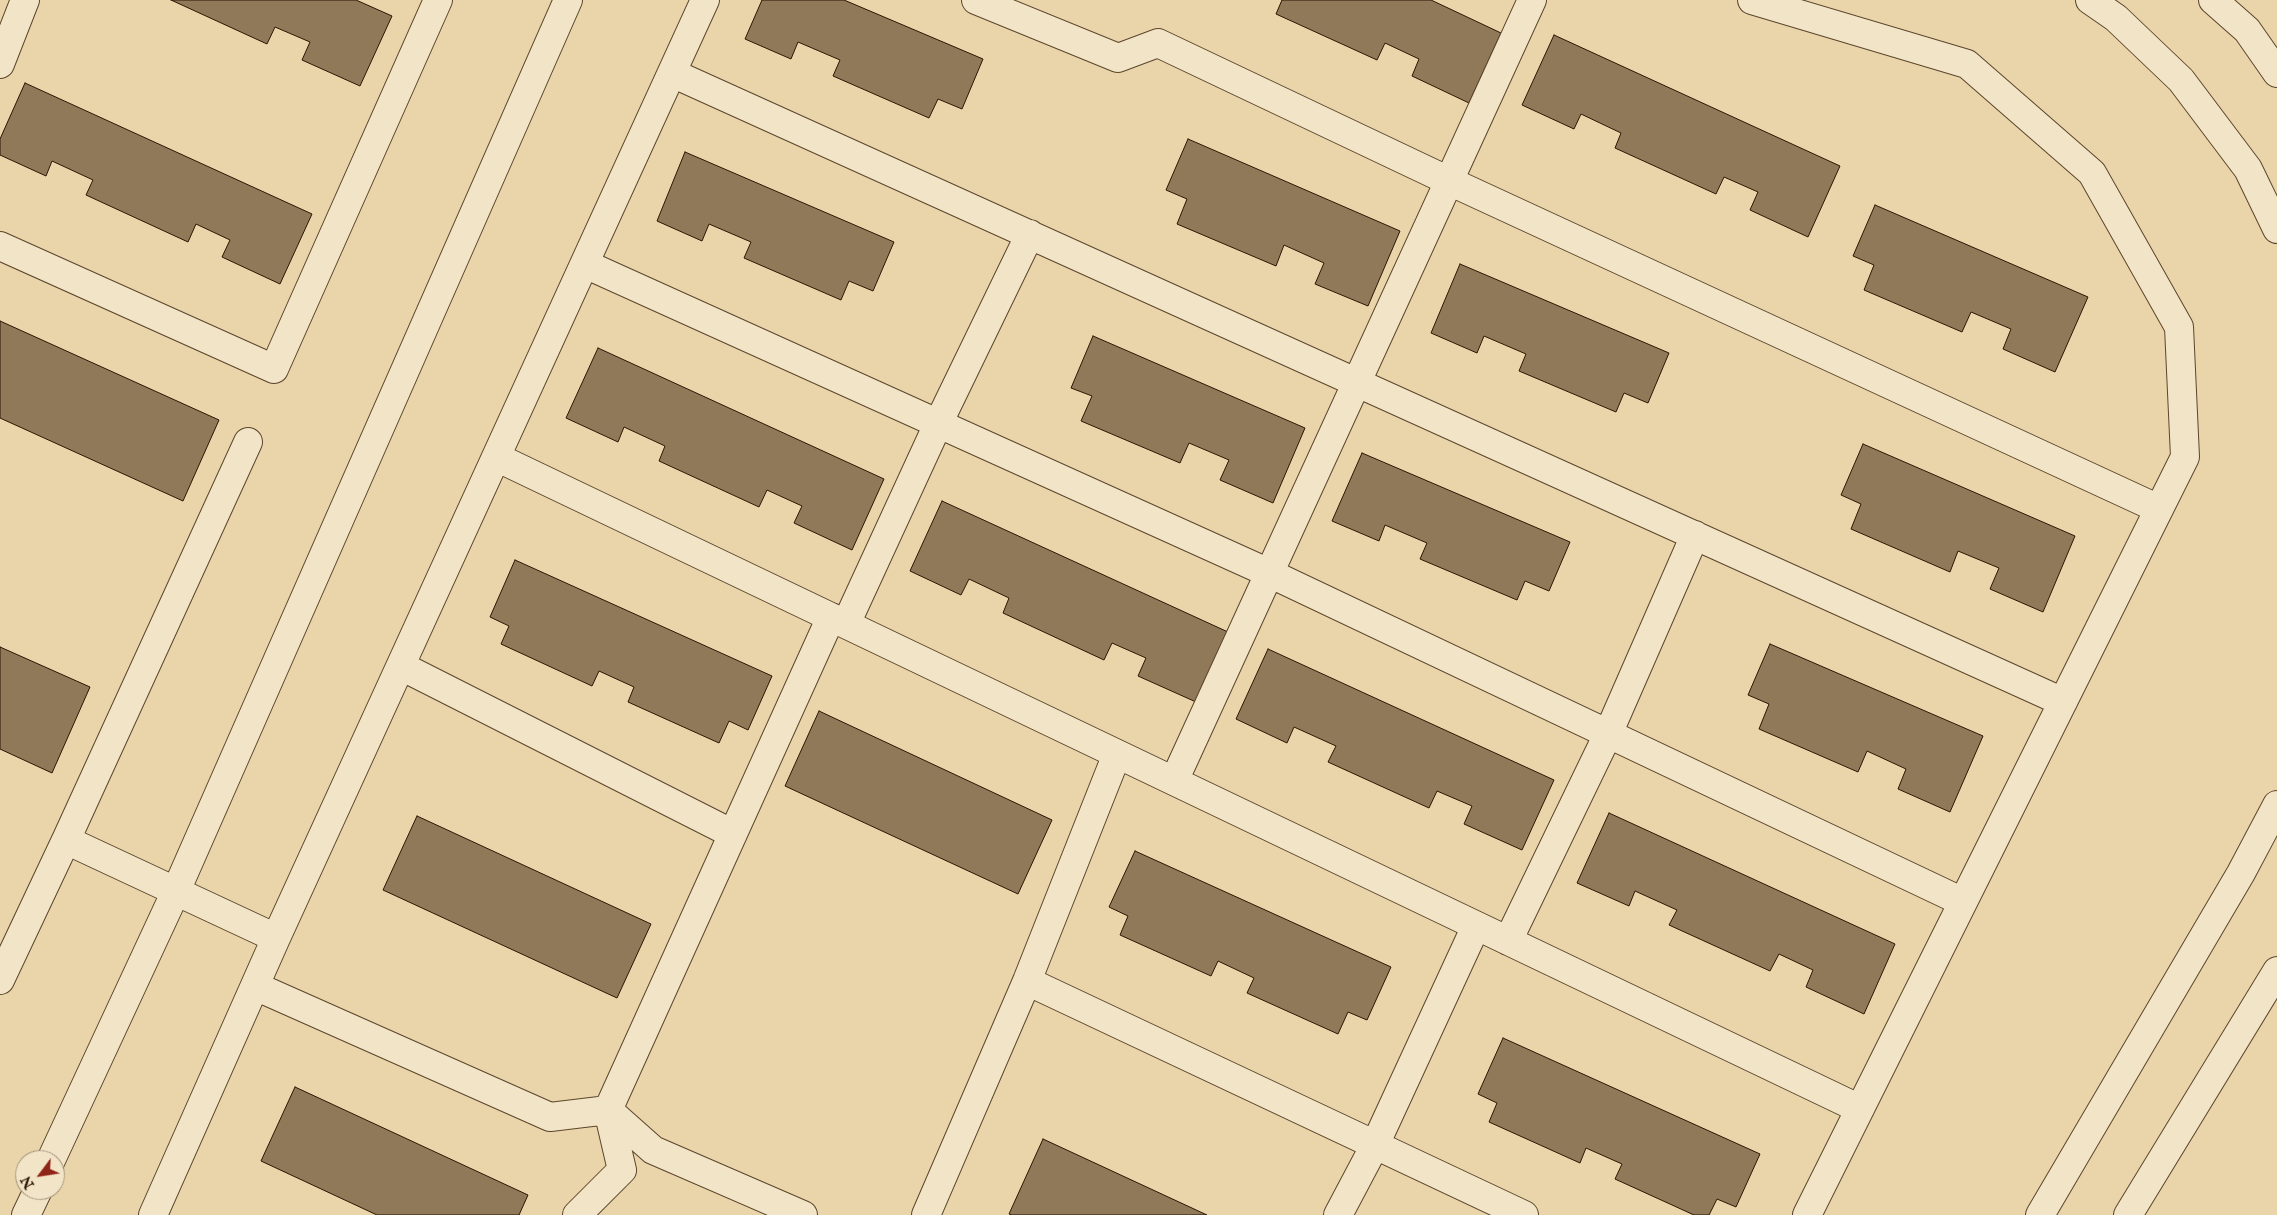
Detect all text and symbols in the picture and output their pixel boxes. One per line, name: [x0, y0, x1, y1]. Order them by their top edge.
north arrow: [15, 1150, 65, 1200]
text: N: [17, 1172, 39, 1192]

